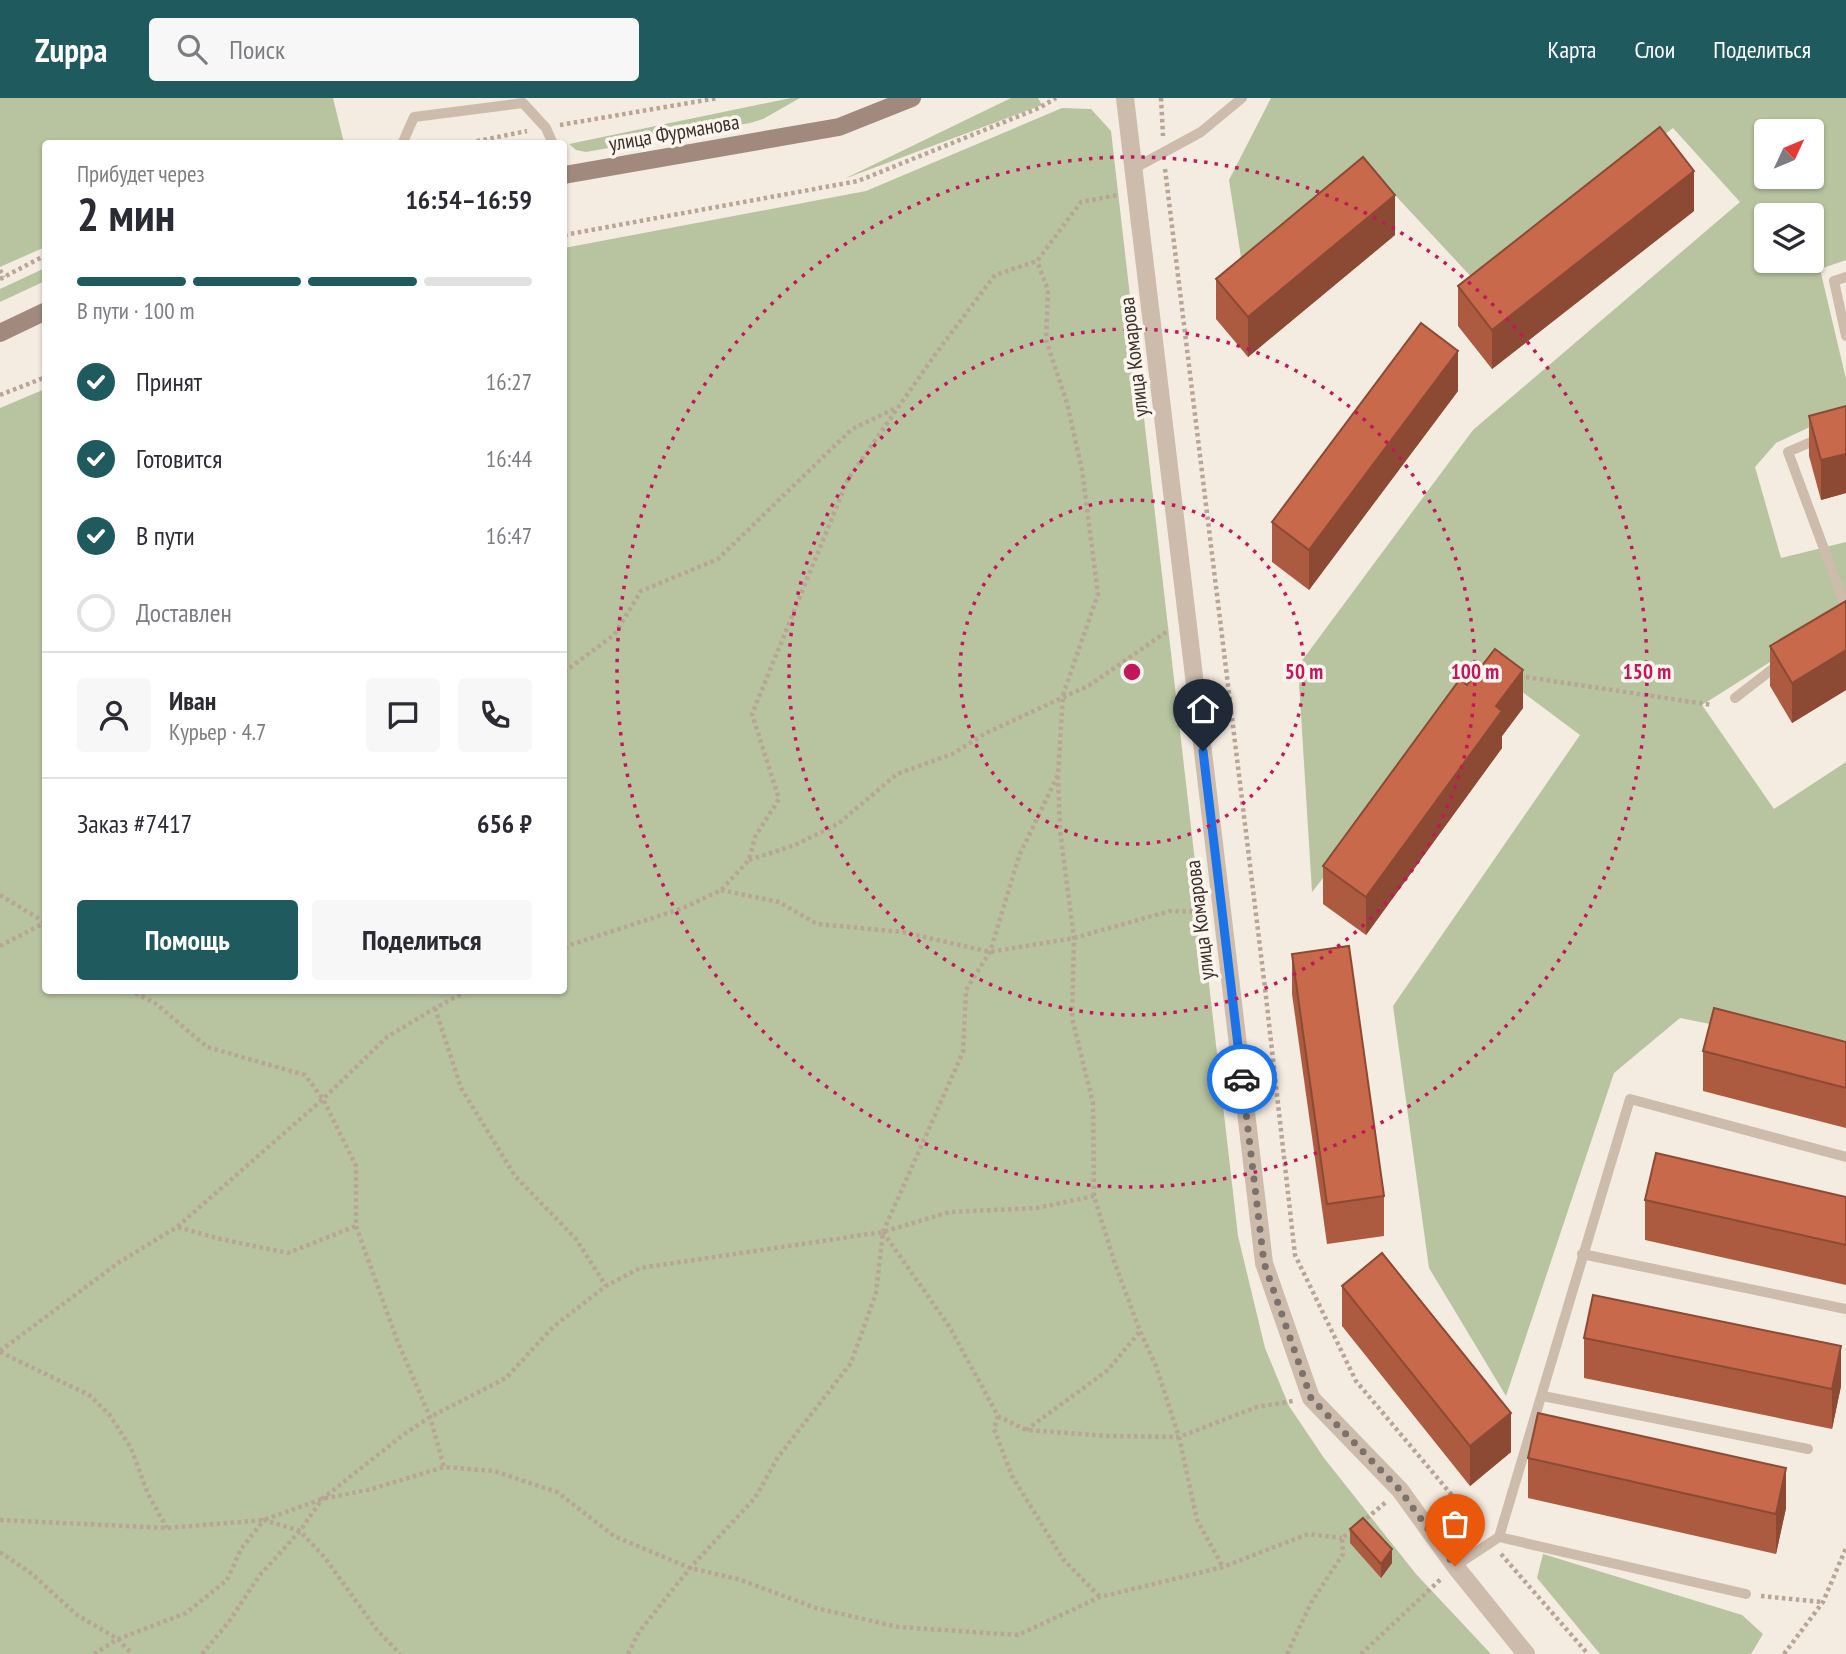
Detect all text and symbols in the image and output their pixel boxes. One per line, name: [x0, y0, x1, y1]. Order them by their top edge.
search box: [149, 18, 639, 81]
text: Zuppa: [35, 28, 107, 71]
icon: search: [173, 30, 211, 68]
text: Поиск: [229, 33, 285, 66]
text: Карта: [1548, 34, 1596, 65]
text: Слои: [1634, 34, 1675, 65]
text: Поделиться: [1713, 34, 1811, 65]
street label: улица Фурманова: [607, 108, 741, 157]
north arrow: [1754, 119, 1824, 189]
map controls: [1754, 119, 1824, 273]
text: Прибудет через: [77, 159, 205, 188]
text: 16:54–16:59: [405, 183, 532, 216]
text: 2 мин: [77, 184, 175, 244]
button: layers: [1754, 203, 1824, 273]
text: В пути · 100 m: [77, 296, 194, 325]
street label: улица Комарова: [1113, 296, 1154, 418]
icon: check: [77, 363, 115, 401]
text: Принят: [136, 365, 202, 398]
text: 16:27: [486, 367, 532, 396]
icon: check: [77, 440, 115, 478]
text: Готовится: [136, 442, 222, 475]
text: 16:44: [486, 444, 532, 473]
icon: check: [77, 517, 115, 555]
text: В пути: [136, 519, 195, 552]
text: 16:47: [486, 521, 532, 550]
text: Доставлен: [136, 596, 232, 629]
text: 50 m: [1285, 658, 1323, 685]
text: 100 m: [1451, 658, 1499, 685]
text: 150 m: [1623, 658, 1671, 685]
centre of rings: [1120, 660, 1144, 684]
button: person: [77, 678, 151, 752]
button: chat: [366, 678, 440, 752]
button: phone: [458, 678, 532, 752]
pin: [1173, 679, 1233, 751]
text: Иван: [169, 684, 216, 717]
icon: home: [1184, 690, 1222, 728]
text: Курьер · 4.7: [169, 717, 266, 746]
text: Заказ #7417: [77, 807, 192, 840]
text: 656 ₽: [477, 807, 532, 840]
street label: улица Комарова: [1179, 859, 1220, 981]
button: Помощь: [77, 900, 298, 980]
button: Поделиться: [312, 900, 532, 980]
courier: [1207, 1044, 1277, 1114]
icon: car: [1223, 1060, 1261, 1098]
pin: [1425, 1494, 1485, 1566]
icon: bag: [1436, 1505, 1474, 1543]

